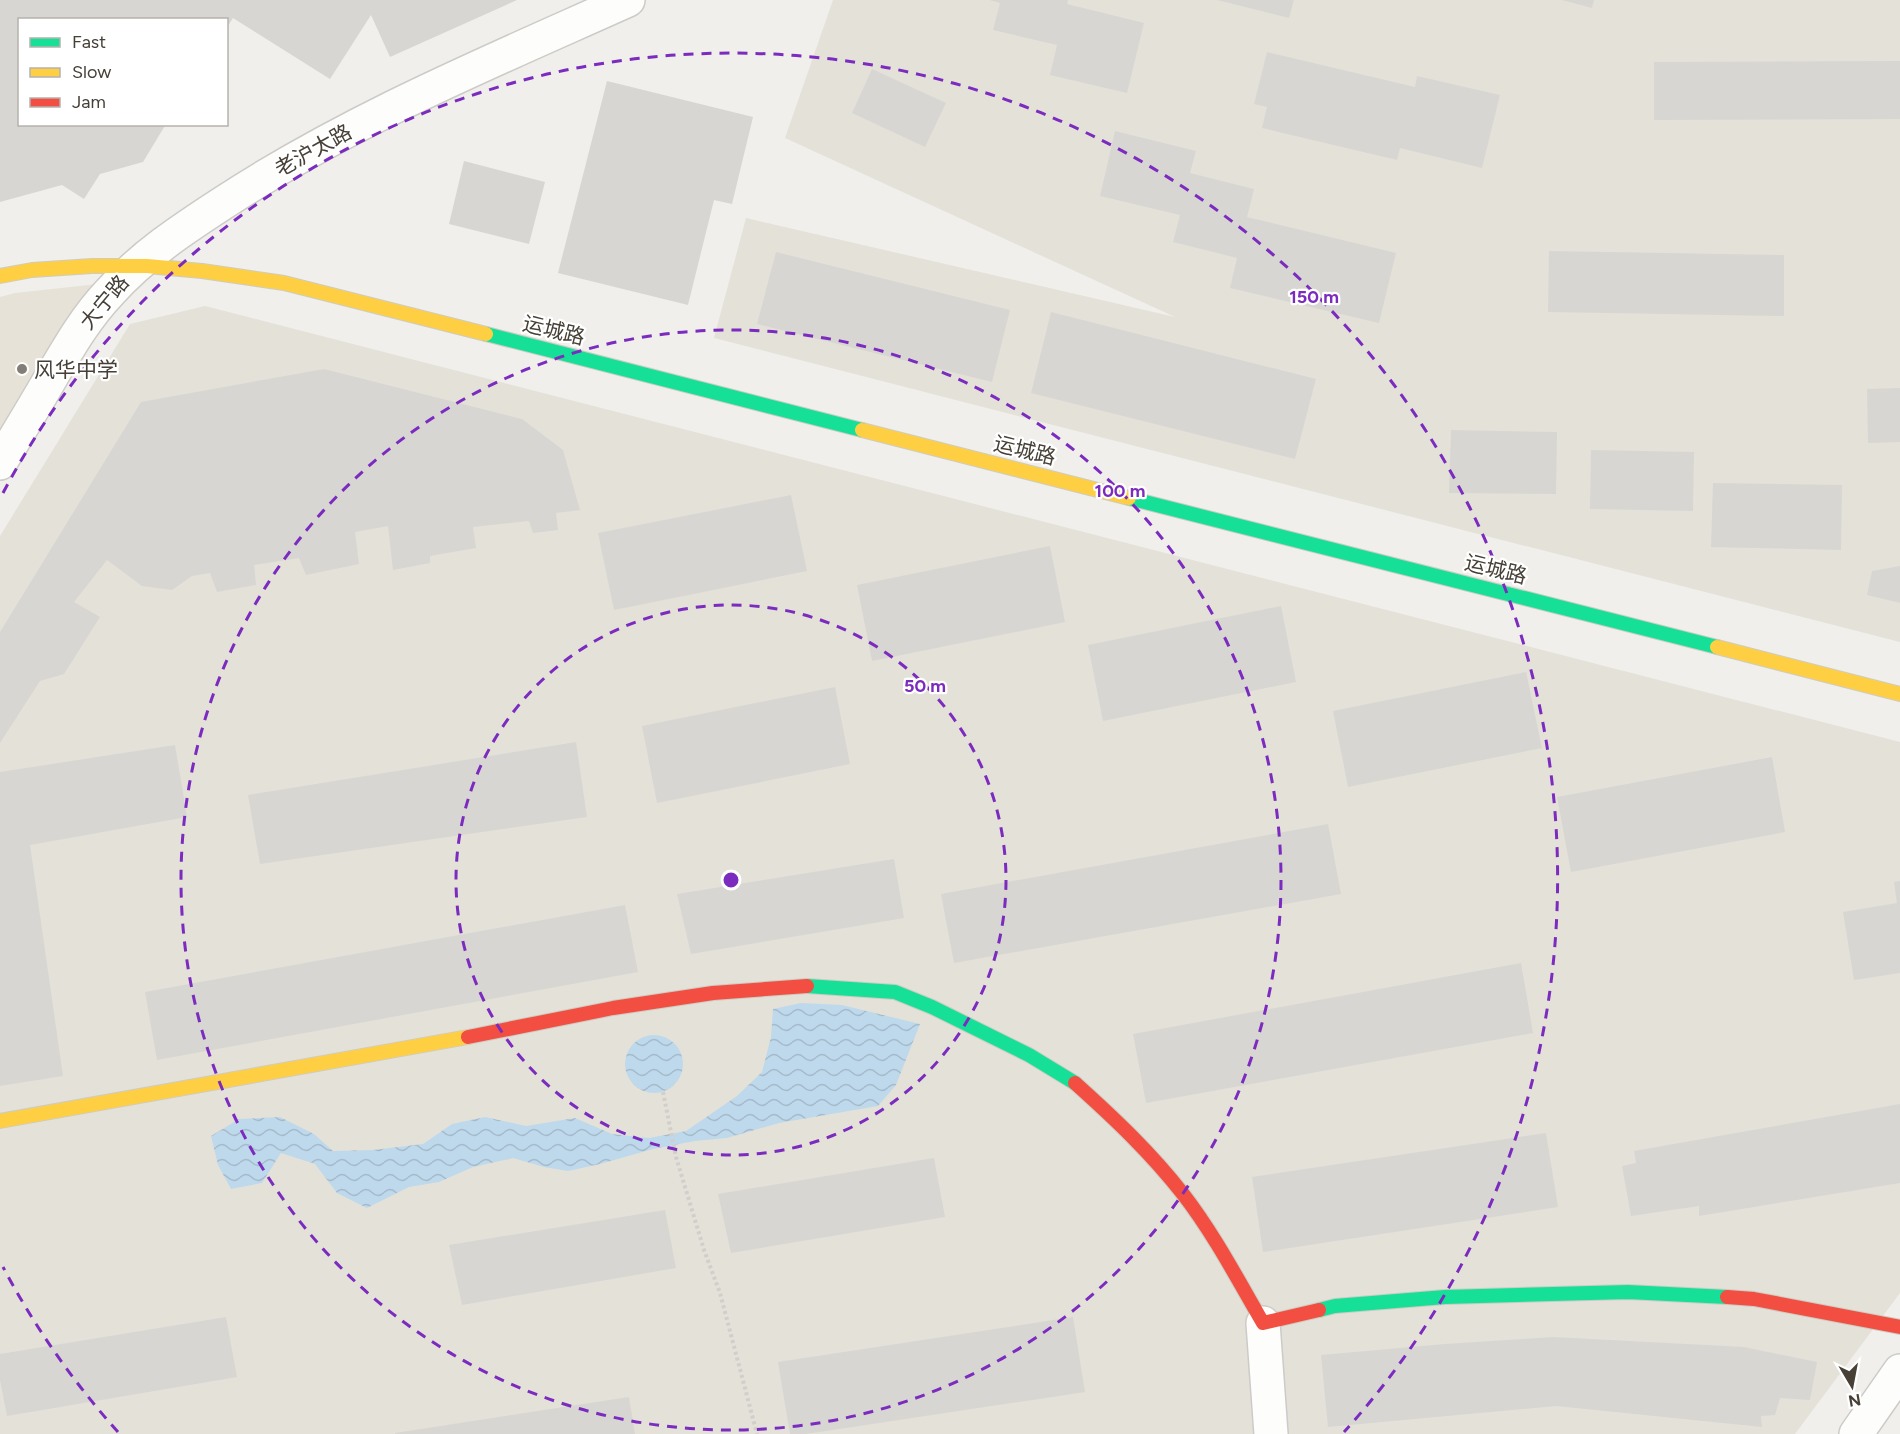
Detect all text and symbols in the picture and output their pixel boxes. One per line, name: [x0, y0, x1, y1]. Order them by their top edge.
legend: [18, 18, 228, 126]
text: Fast: [72, 31, 106, 53]
text: Slow: [72, 61, 111, 83]
text: Jam: [72, 91, 106, 113]
street label: 老沪太路: [270, 119, 356, 181]
street label: 大宁路: [74, 270, 134, 334]
text: 150 m: [1289, 286, 1339, 308]
street label: 运城路: [520, 310, 588, 350]
place label: 风华中学: [34, 357, 118, 382]
marker: 风华中学: [15, 362, 29, 376]
street label: 运城路: [991, 430, 1059, 470]
text: 100 m: [1095, 480, 1145, 502]
street label: 运城路: [1462, 549, 1530, 589]
text: 50 m: [904, 675, 946, 697]
centre of rings: [721, 870, 741, 890]
north arrow: [1822, 1356, 1882, 1416]
text: N: [1847, 1390, 1862, 1411]

